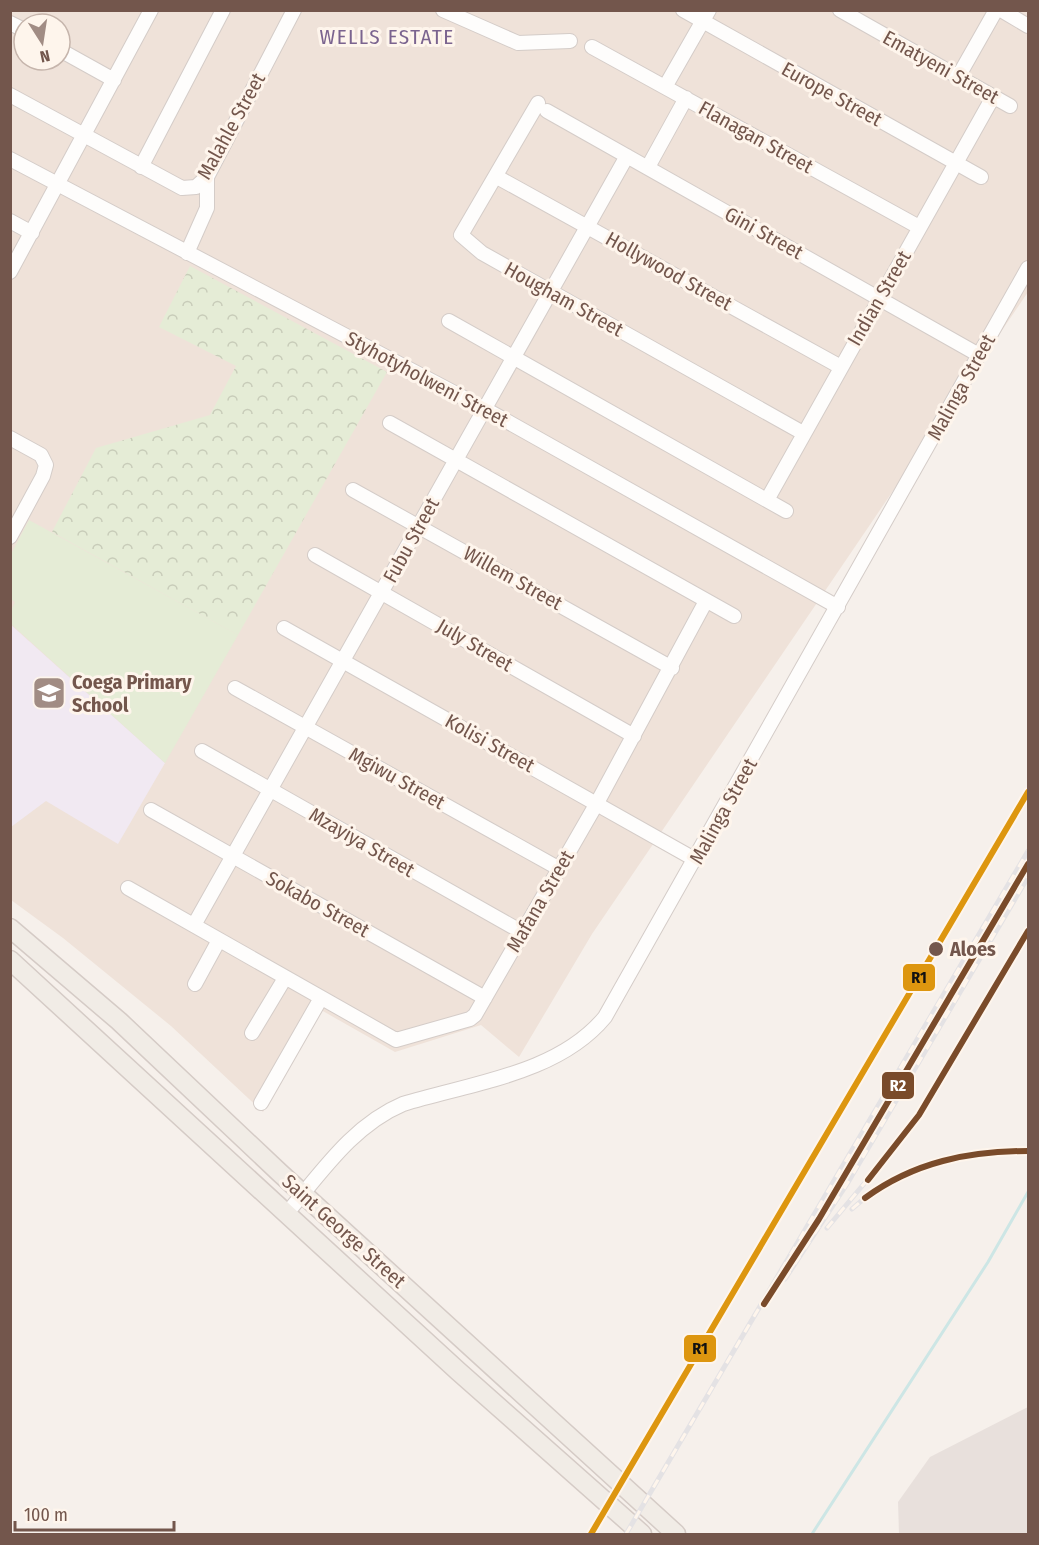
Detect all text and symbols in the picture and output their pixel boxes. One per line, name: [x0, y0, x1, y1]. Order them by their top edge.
north arrow: [12, 12, 72, 72]
district label: WELLS ESTATE: [319, 24, 455, 50]
street label: Ematyeni Street: [879, 25, 1004, 109]
text: N: [38, 46, 52, 66]
street label: Europe Street: [778, 57, 887, 132]
street label: Malahle Street: [192, 68, 270, 184]
street label: Flanagan Street: [695, 96, 818, 178]
street label: Gini Street: [721, 202, 808, 265]
street label: Hollywood Street: [602, 226, 737, 316]
street label: Indian Street: [842, 246, 916, 350]
street label: Hougham Street: [500, 256, 628, 342]
street label: Styhotyholweni Street: [342, 326, 513, 432]
street label: Malinga Street: [922, 329, 1000, 444]
street label: Fubu Street: [378, 493, 444, 587]
street label: Willem Street: [459, 541, 567, 615]
street label: July Street: [433, 614, 518, 677]
place label: Coega Primary School: [72, 670, 192, 717]
school or university icon: Coega Primary School: [31, 675, 67, 711]
street label: Kolisi Street: [441, 709, 539, 778]
street label: Mgiwu Street: [345, 742, 450, 814]
street label: Malinga Street: [684, 753, 762, 868]
street label: Mzayiya Street: [305, 802, 419, 882]
street label: Mafana Street: [501, 845, 579, 956]
street label: Sokabo Street: [262, 866, 374, 942]
place label: Aloes: [949, 937, 996, 961]
marker: Aloes: [927, 940, 945, 958]
line badge: R1: [902, 963, 936, 992]
text: R1: [911, 968, 927, 987]
line badge: R2: [881, 1071, 915, 1100]
text: R2: [890, 1076, 907, 1095]
street label: Saint George Street: [277, 1169, 411, 1293]
line badge: R1: [683, 1334, 717, 1363]
text: R1: [692, 1339, 708, 1358]
scale bar: [15, 1494, 174, 1532]
text: 100 m: [24, 1504, 68, 1526]

